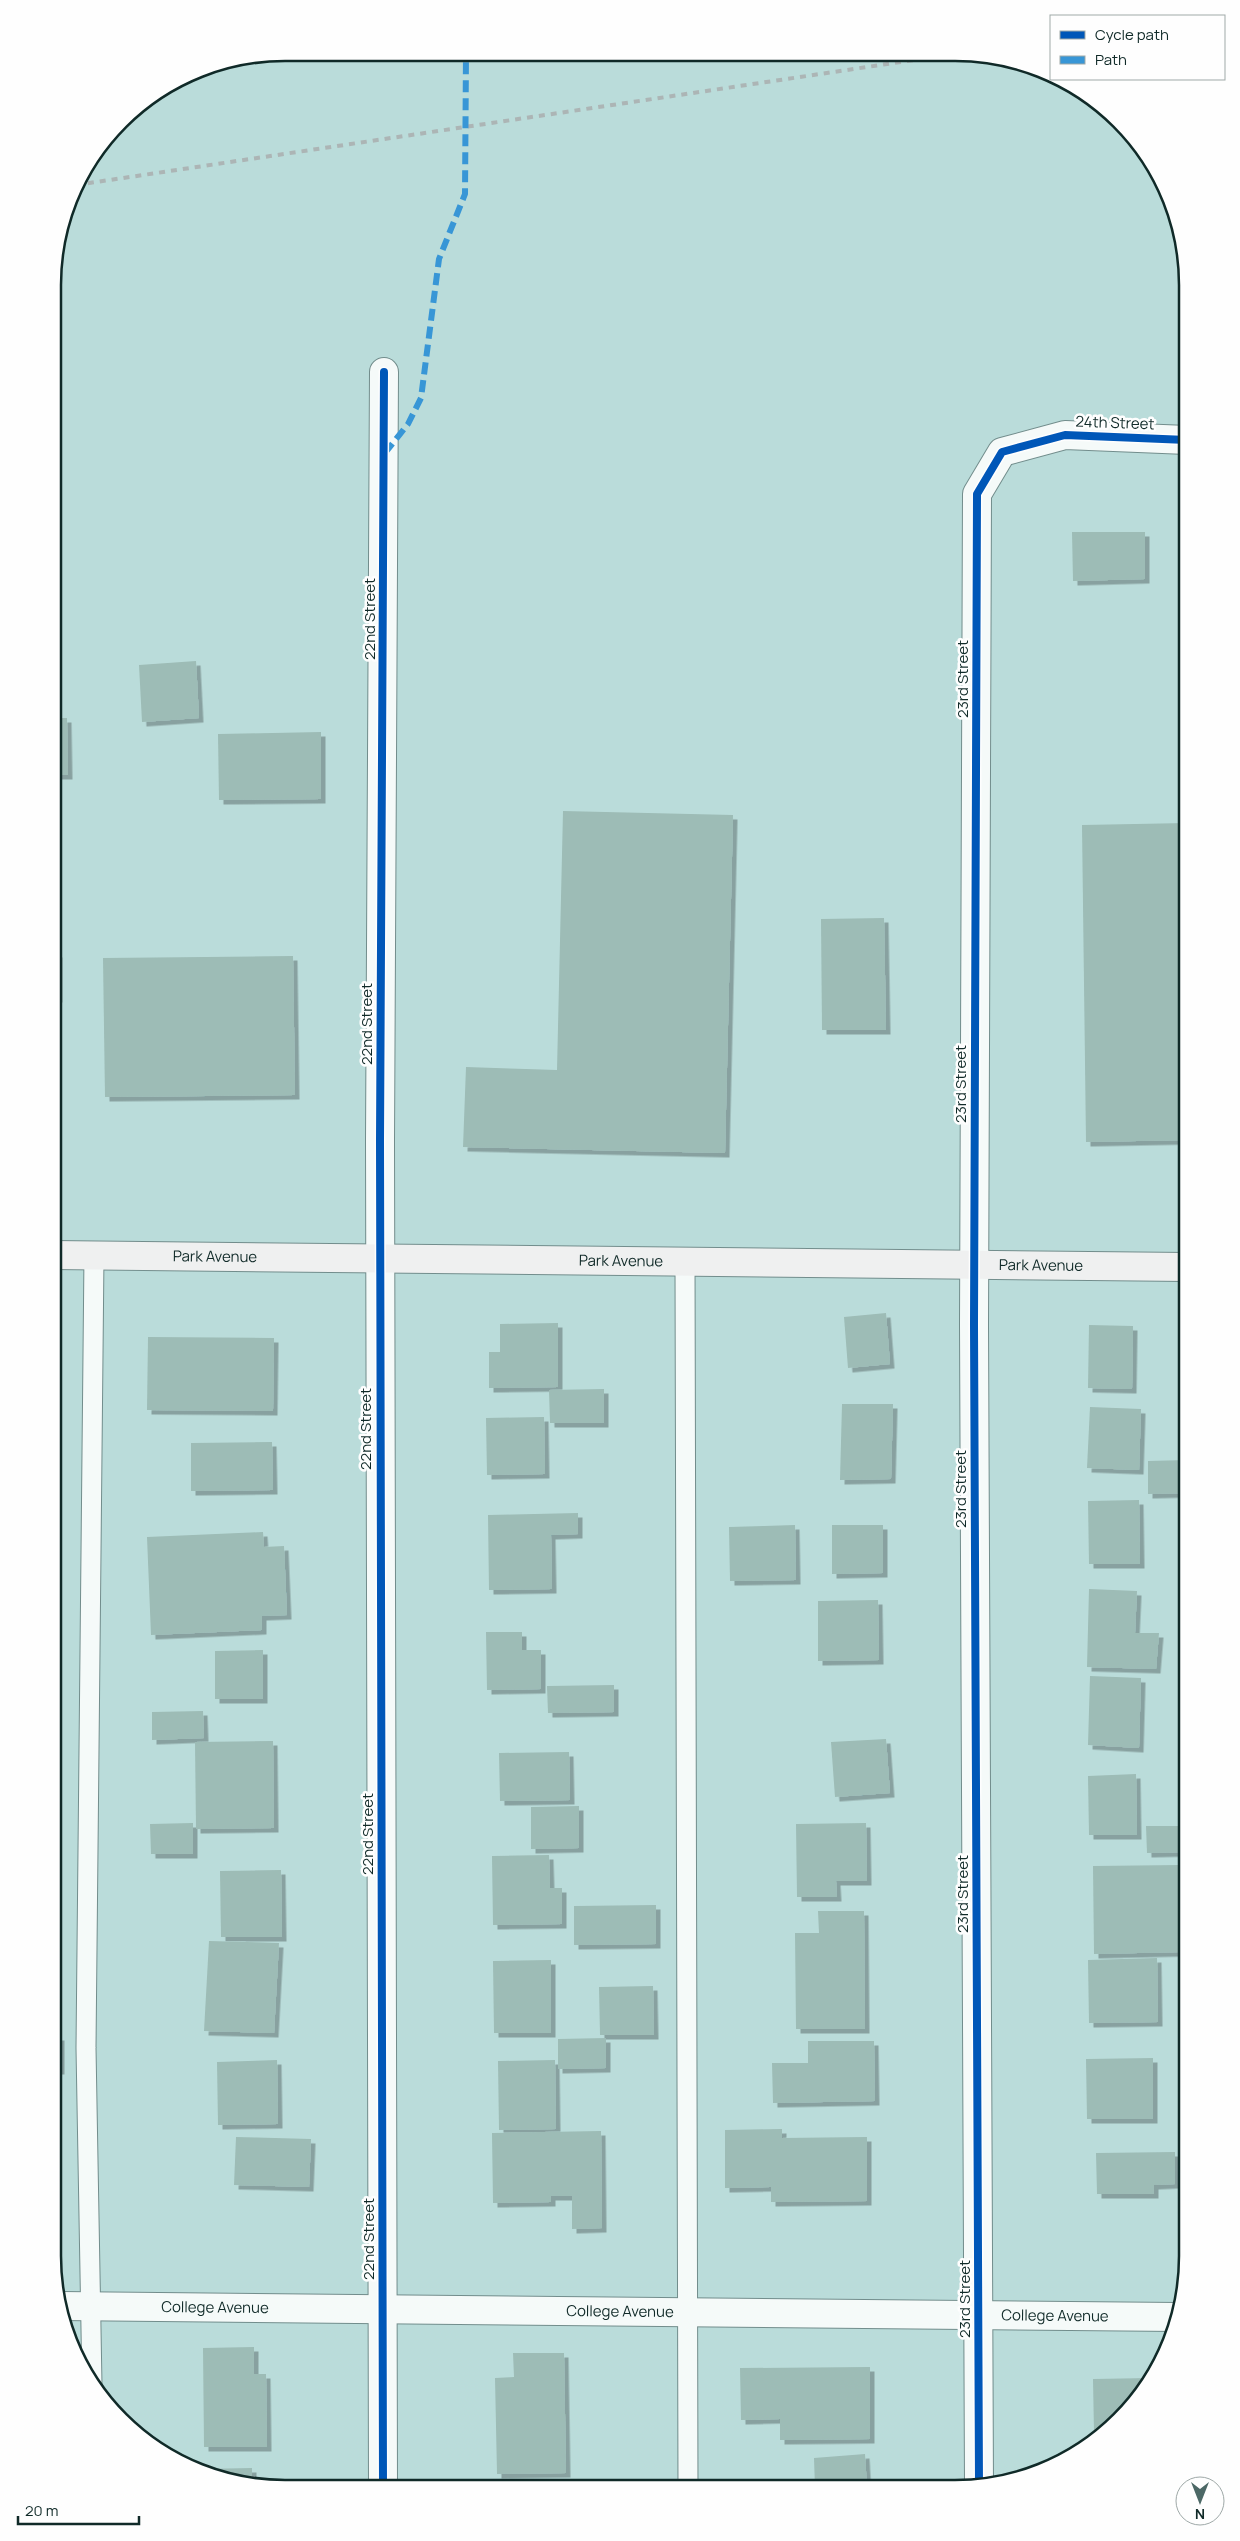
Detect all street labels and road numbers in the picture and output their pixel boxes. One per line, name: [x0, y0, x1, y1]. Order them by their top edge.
street label: 24th Street: [1075, 411, 1155, 434]
street label: 22nd Street: [359, 578, 380, 660]
street label: 23rd Street: [952, 640, 973, 718]
street label: 22nd Street: [356, 983, 377, 1065]
street label: 23rd Street: [950, 1045, 971, 1123]
street label: Park Avenue: [173, 1245, 257, 1267]
street label: Park Avenue: [579, 1250, 663, 1271]
street label: Park Avenue: [999, 1254, 1083, 1276]
street label: 22nd Street: [355, 1388, 376, 1470]
street label: 23rd Street: [950, 1450, 971, 1528]
street label: 22nd Street: [357, 1793, 378, 1875]
street label: 23rd Street: [952, 1855, 973, 1933]
street label: 22nd Street: [358, 2198, 379, 2280]
street label: 23rd Street: [954, 2260, 975, 2338]
street label: College Avenue: [161, 2296, 269, 2318]
street label: College Avenue: [566, 2300, 674, 2322]
street label: College Avenue: [1001, 2304, 1109, 2326]

